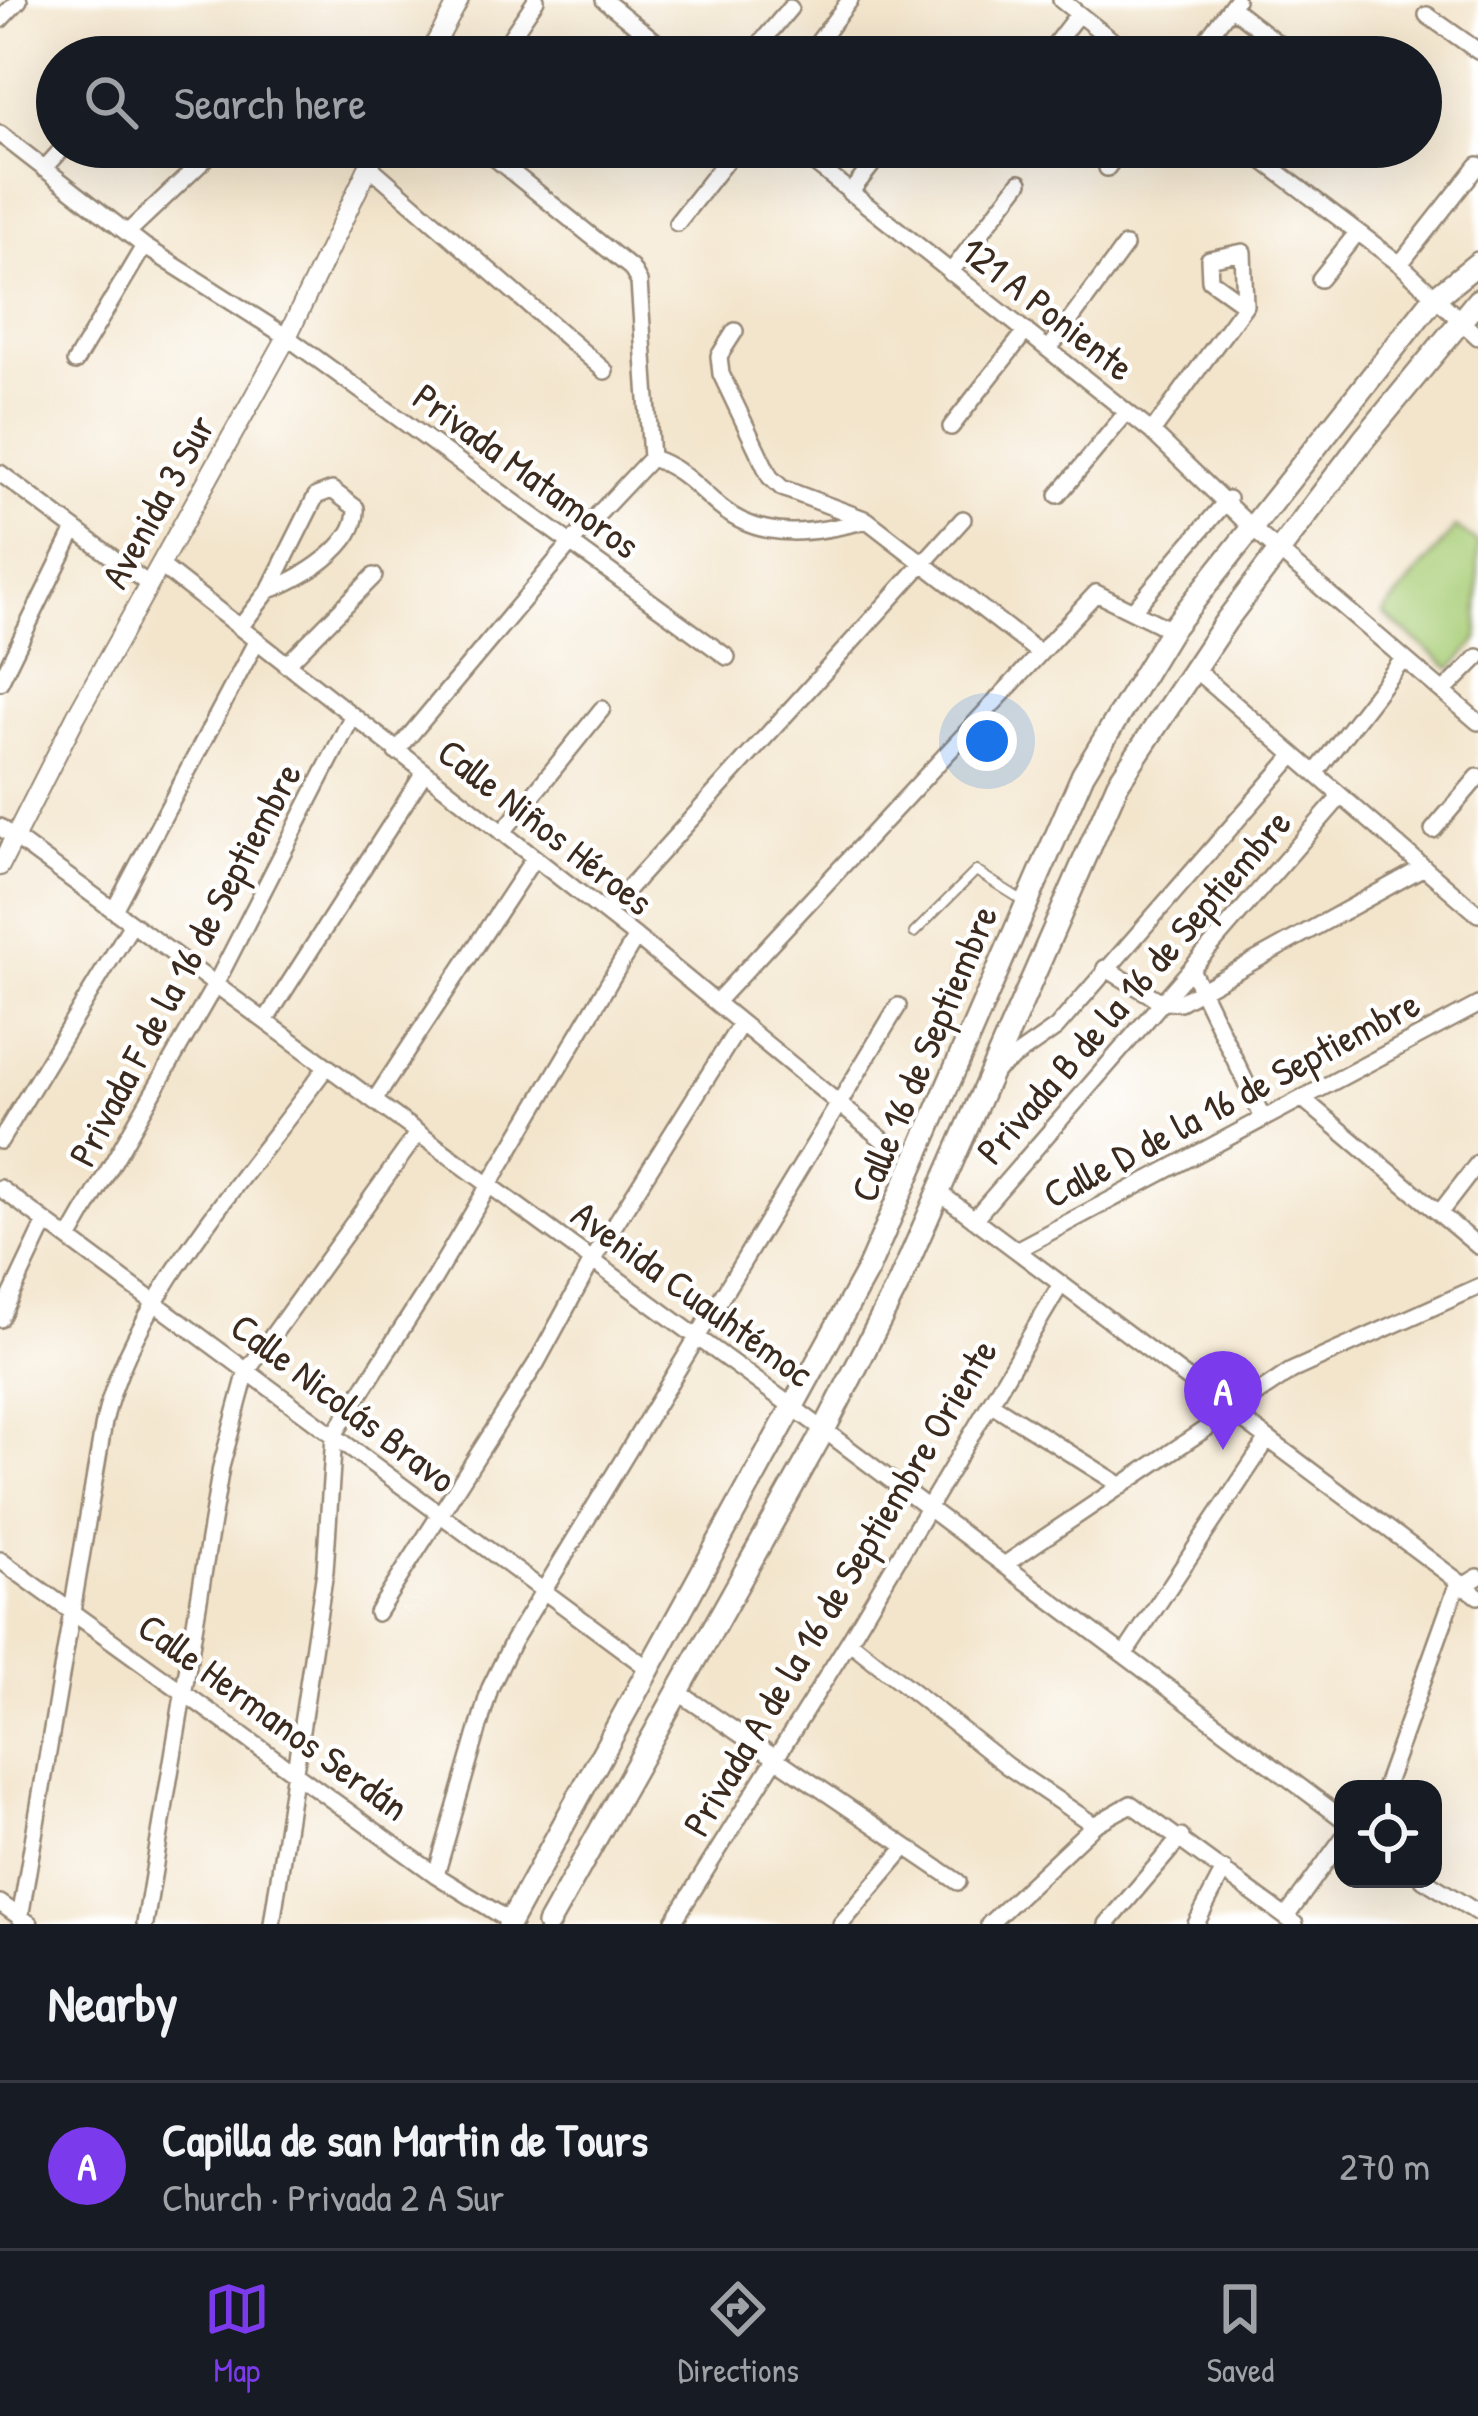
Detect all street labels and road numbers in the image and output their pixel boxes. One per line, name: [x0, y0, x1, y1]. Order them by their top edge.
street label: 121 A Poniente: [950, 224, 1146, 392]
street label: Privada Matamoros: [403, 370, 651, 570]
street label: Avenida 3 Sur: [88, 405, 226, 597]
street label: Calle Niños Héroes: [427, 725, 665, 927]
street label: Privada F de la 16 de Septiembre: [55, 753, 313, 1175]
street label: Privada B de la 16 de Septiembre: [964, 797, 1302, 1175]
street label: Calle 16 de Septiembre: [837, 897, 1009, 1209]
street label: Calle D de la 16 de Septiembre: [1034, 976, 1428, 1220]
street label: Avenida Cuauhtémoc: [562, 1187, 824, 1399]
street label: Calle Nicolás Bravo: [220, 1300, 468, 1504]
street label: Privada A de la 16 de Septiembre Oriente: [669, 1329, 1009, 1845]
street label: Calle Hermanos Serdán: [128, 1600, 420, 1832]

